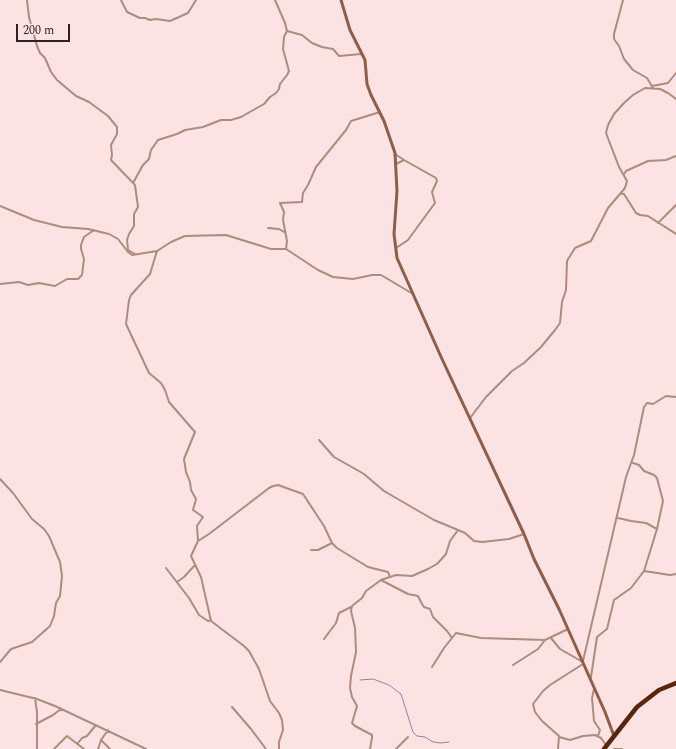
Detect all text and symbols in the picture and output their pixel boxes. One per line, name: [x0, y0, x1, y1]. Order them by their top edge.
scale bar: [18, 16, 72, 42]
text: 200 m: [23, 21, 54, 40]

